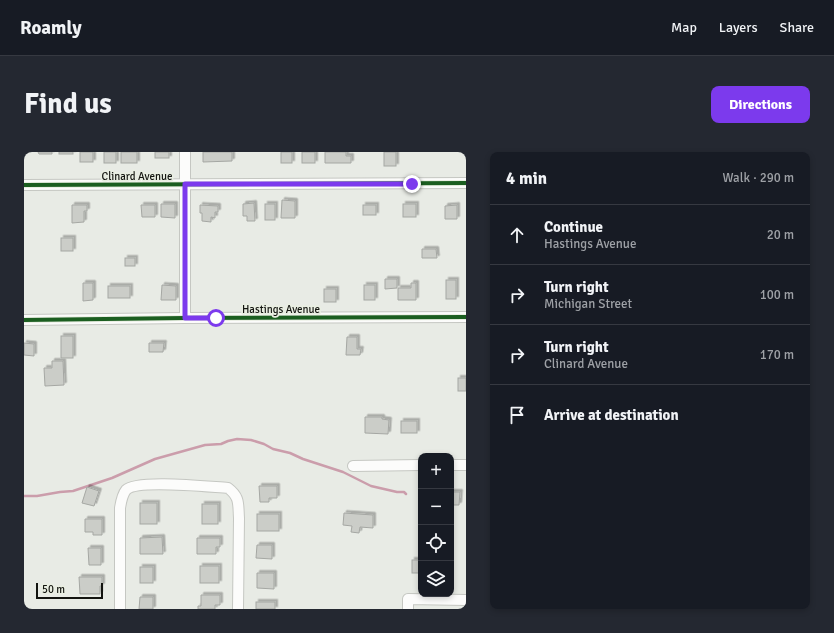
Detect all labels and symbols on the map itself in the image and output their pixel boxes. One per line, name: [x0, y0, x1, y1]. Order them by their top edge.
street label: Clinard Avenue: [102, 170, 172, 183]
route end: [403, 175, 421, 193]
street label: Hastings Avenue: [242, 303, 320, 316]
route start: [207, 309, 225, 327]
scale bar: [36, 581, 103, 600]

